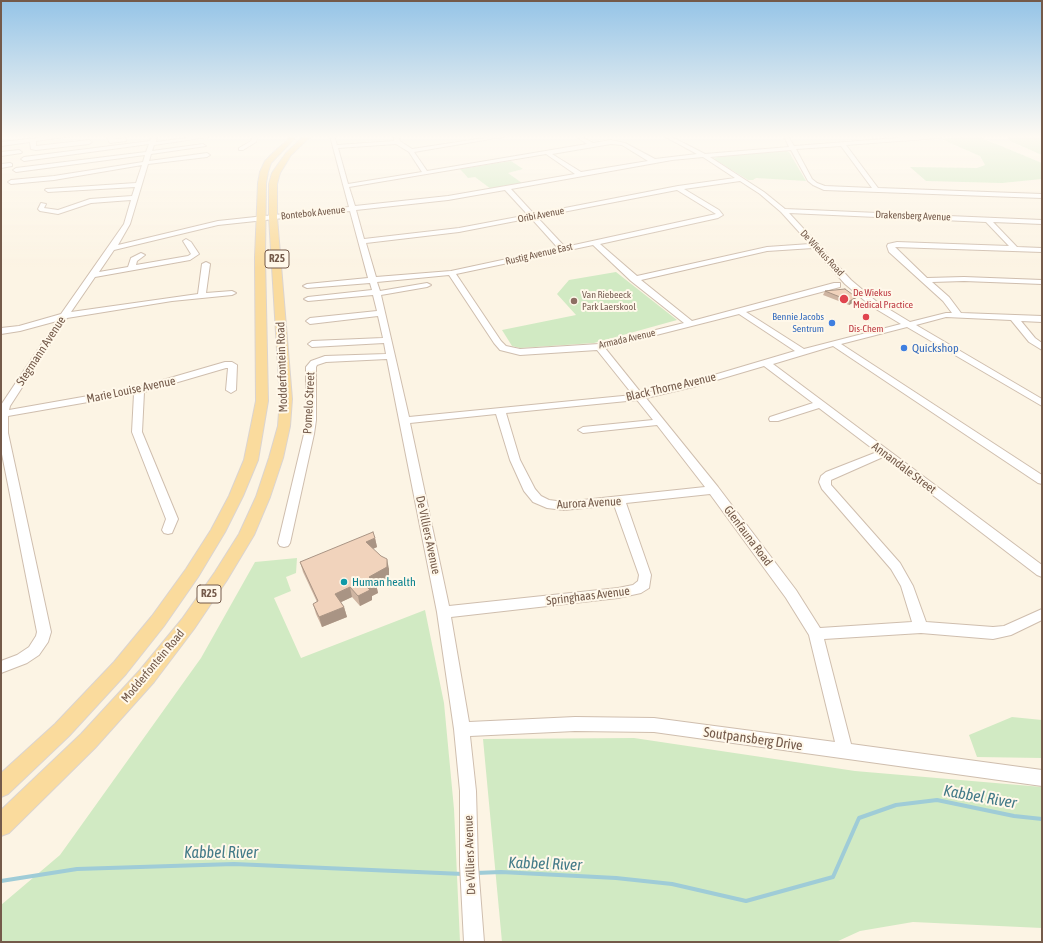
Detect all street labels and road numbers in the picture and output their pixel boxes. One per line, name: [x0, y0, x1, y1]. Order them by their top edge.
street label: Bontebok Avenue: [280, 204, 346, 222]
street label: Oribi Avenue: [517, 205, 565, 225]
street label: Drakensberg Avenue: [875, 209, 951, 223]
street label: De Wiekus Road: [798, 227, 846, 279]
street label: Rustig Avenue East: [504, 240, 574, 268]
road number: R25: [265, 250, 289, 268]
street label: Stegmann Avenue: [13, 314, 69, 388]
street label: Modderfontein Road: [273, 321, 291, 413]
street label: Armada Avenue: [597, 327, 657, 351]
street label: Black Thorne Avenue: [625, 370, 717, 404]
street label: Pomelo Street: [300, 372, 318, 434]
street label: Marie Louise Avenue: [85, 374, 177, 406]
street label: Annandale Street: [869, 439, 939, 497]
street label: Aurora Avenue: [556, 494, 622, 512]
street label: De Villiers Avenue: [413, 495, 443, 575]
street label: Glenfauna Road: [721, 503, 775, 569]
street label: Springhaas Avenue: [545, 584, 631, 608]
road number: R25: [197, 585, 221, 603]
street label: Modderfontein Road: [118, 627, 188, 705]
street label: Soutpansberg Drive: [702, 724, 804, 754]
street label: De Villiers Avenue: [461, 815, 479, 895]

